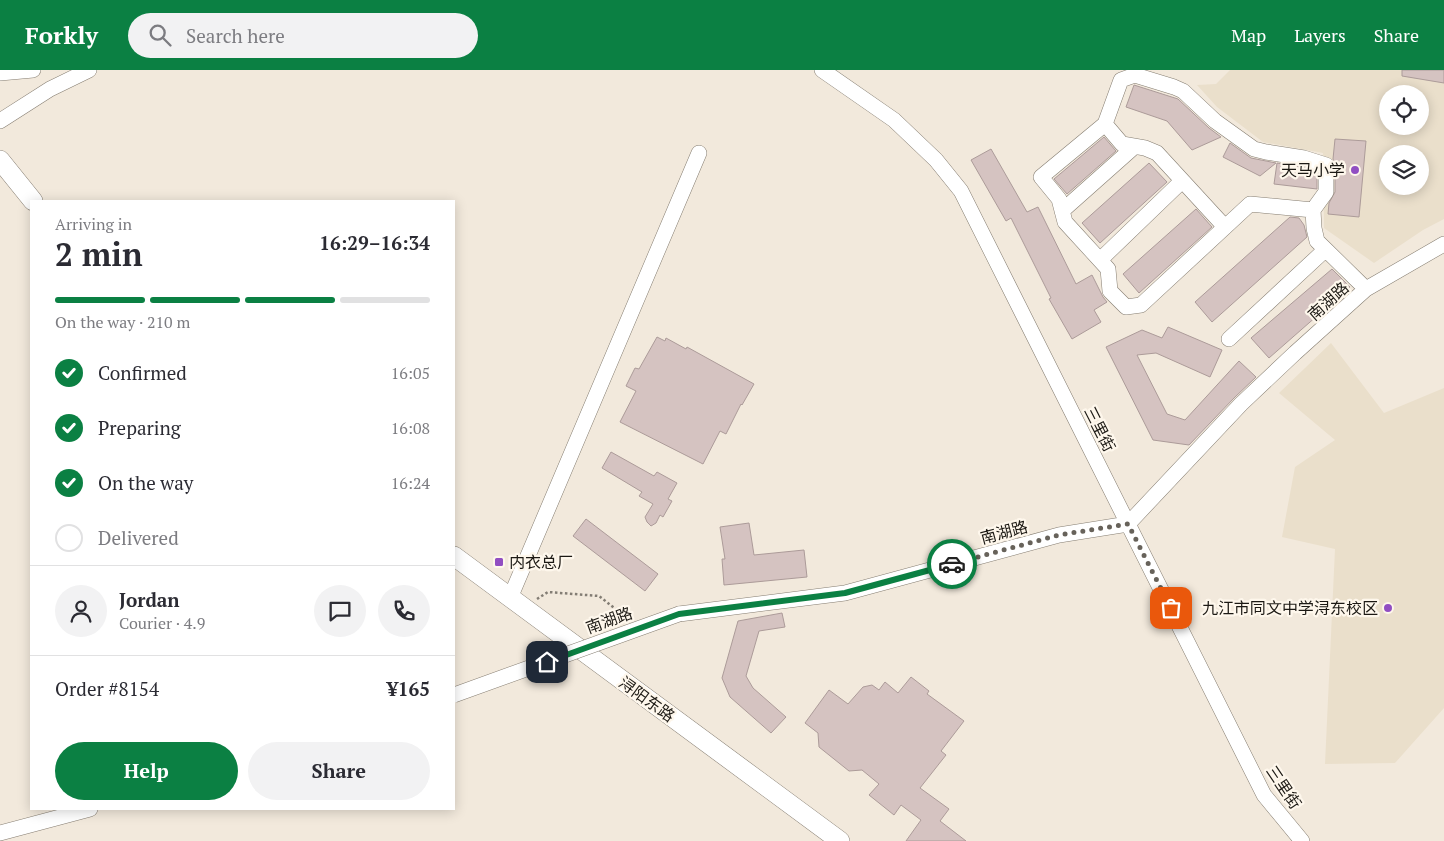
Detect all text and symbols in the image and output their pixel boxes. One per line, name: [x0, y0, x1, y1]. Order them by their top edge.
search box: [128, 13, 478, 58]
text: Forkly: [25, 19, 98, 51]
icon: search: [146, 21, 174, 49]
text: Search here: [186, 23, 285, 48]
text: Map: [1231, 23, 1266, 47]
text: Layers: [1294, 23, 1346, 47]
text: Share: [1374, 23, 1419, 47]
map controls: [1379, 85, 1429, 195]
button: locate: [1379, 85, 1429, 135]
button: layers: [1379, 145, 1429, 195]
place label: 天马小学: [1281, 159, 1345, 181]
marker: 天马小学: [1349, 164, 1361, 176]
text: Arriving in: [55, 213, 132, 235]
text: 16:29–16:34: [319, 230, 430, 255]
text: 2 min: [55, 233, 143, 275]
street label: 南湖路: [1303, 277, 1353, 325]
text: On the way · 210 m: [55, 311, 190, 333]
icon: check: [55, 359, 83, 387]
text: Confirmed: [98, 360, 187, 385]
text: 16:05: [391, 362, 430, 384]
street label: 三里街: [1079, 403, 1121, 455]
icon: check: [55, 414, 83, 442]
text: Preparing: [98, 415, 181, 440]
text: 16:08: [391, 417, 430, 439]
icon: check: [55, 469, 83, 497]
text: On the way: [98, 470, 193, 495]
text: 16:24: [391, 472, 430, 494]
street label: 南湖路: [978, 515, 1030, 549]
text: Delivered: [98, 525, 179, 550]
courier: [927, 539, 977, 589]
icon: car: [938, 550, 966, 578]
place label: 内衣总厂: [509, 551, 573, 573]
marker: 内衣总厂: [493, 556, 505, 568]
button: person: [55, 585, 107, 637]
button: chat: [314, 585, 366, 637]
button: phone: [378, 585, 430, 637]
text: Jordan: [119, 587, 180, 612]
pin: [1150, 587, 1192, 629]
icon: bag: [1157, 594, 1185, 622]
place label: 九江市同文中学浔东校区: [1202, 597, 1378, 619]
street label: 南湖路: [583, 601, 635, 639]
marker: 九江市同文中学浔东校区: [1382, 602, 1394, 614]
text: Courier · 4.9: [119, 612, 205, 634]
pin: [526, 641, 568, 683]
icon: home: [533, 648, 561, 676]
street label: 浔阳东路: [615, 671, 679, 727]
text: Order #8154: [55, 676, 159, 701]
text: ¥165: [387, 676, 430, 701]
button: Help: [55, 742, 238, 800]
button: Share: [248, 742, 430, 800]
street label: 三里街: [1261, 761, 1307, 813]

